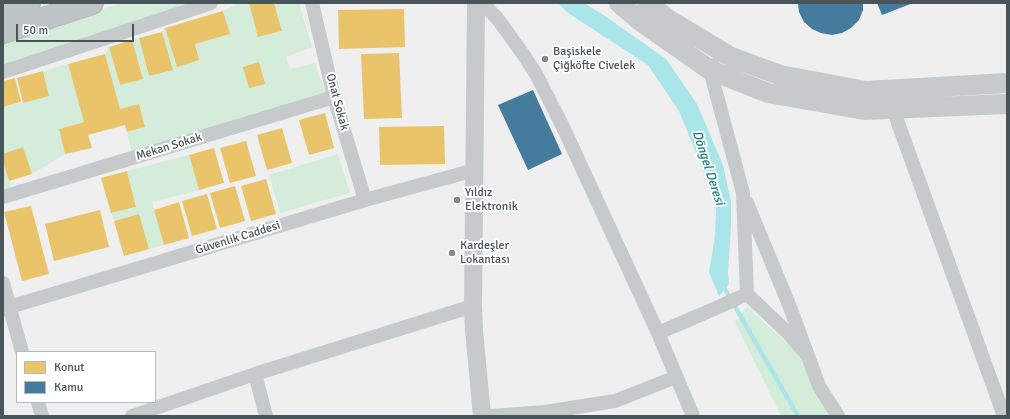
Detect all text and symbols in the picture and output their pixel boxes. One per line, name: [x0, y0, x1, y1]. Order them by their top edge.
scale bar: [18, 16, 136, 42]
text: 50 m: [23, 23, 48, 38]
place label: Başiskele Çiğköfte Civelek: [553, 45, 635, 73]
marker: Başiskele Çiğköfte Civelek: [540, 54, 550, 64]
street label: Onat Sokak: [323, 72, 351, 132]
water label: Döngel Deresi: [689, 129, 727, 207]
street label: Mekan Sokak: [134, 130, 204, 164]
place label: Yıldız Elektronik: [465, 186, 518, 214]
marker: Yıldız Elektronik: [452, 195, 462, 205]
street label: Güvenlik Caddesi: [194, 218, 282, 258]
place label: Kardeşler Lokantası: [460, 239, 510, 267]
marker: Kardeşler Lokantası: [447, 248, 457, 258]
legend: [16, 351, 156, 403]
text: Konut: [54, 360, 85, 375]
text: Kamu: [54, 380, 83, 395]

